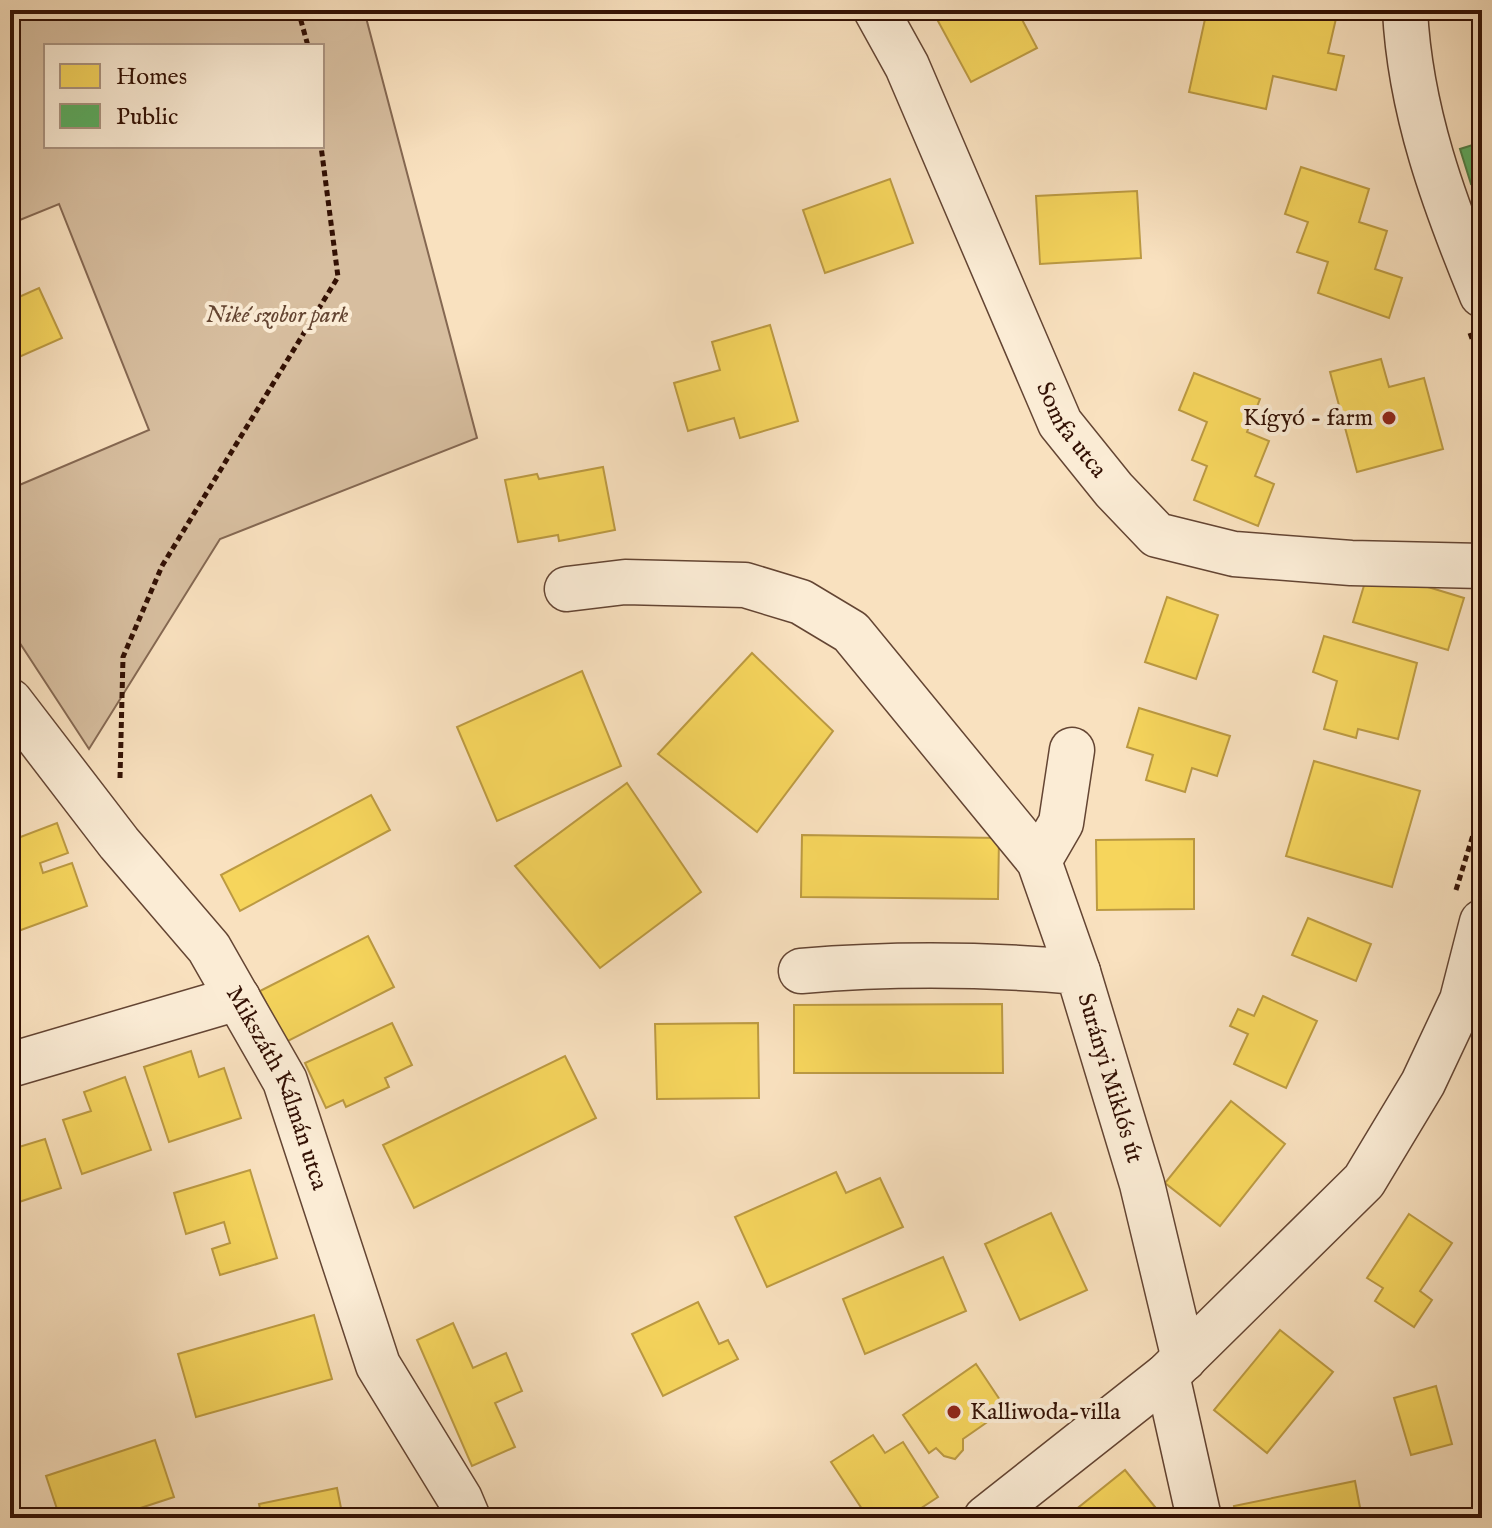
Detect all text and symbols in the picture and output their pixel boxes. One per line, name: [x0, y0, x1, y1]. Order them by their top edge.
legend: [44, 44, 324, 148]
text: Homes: [116, 62, 187, 93]
text: Public: [116, 102, 178, 133]
park label: Niké szobor park: [206, 300, 349, 331]
street label: Somfa utca: [1029, 377, 1114, 485]
place label: Kígyó - farm: [1243, 403, 1373, 434]
marker: Kígyó - farm: [1380, 409, 1398, 427]
street label: Mikszáth Kálmán utca: [219, 981, 335, 1195]
street label: Surányi Miklós út: [1070, 989, 1150, 1167]
place label: Kalliwoda-villa: [970, 1397, 1121, 1428]
marker: Kalliwoda-villa: [945, 1403, 963, 1421]

